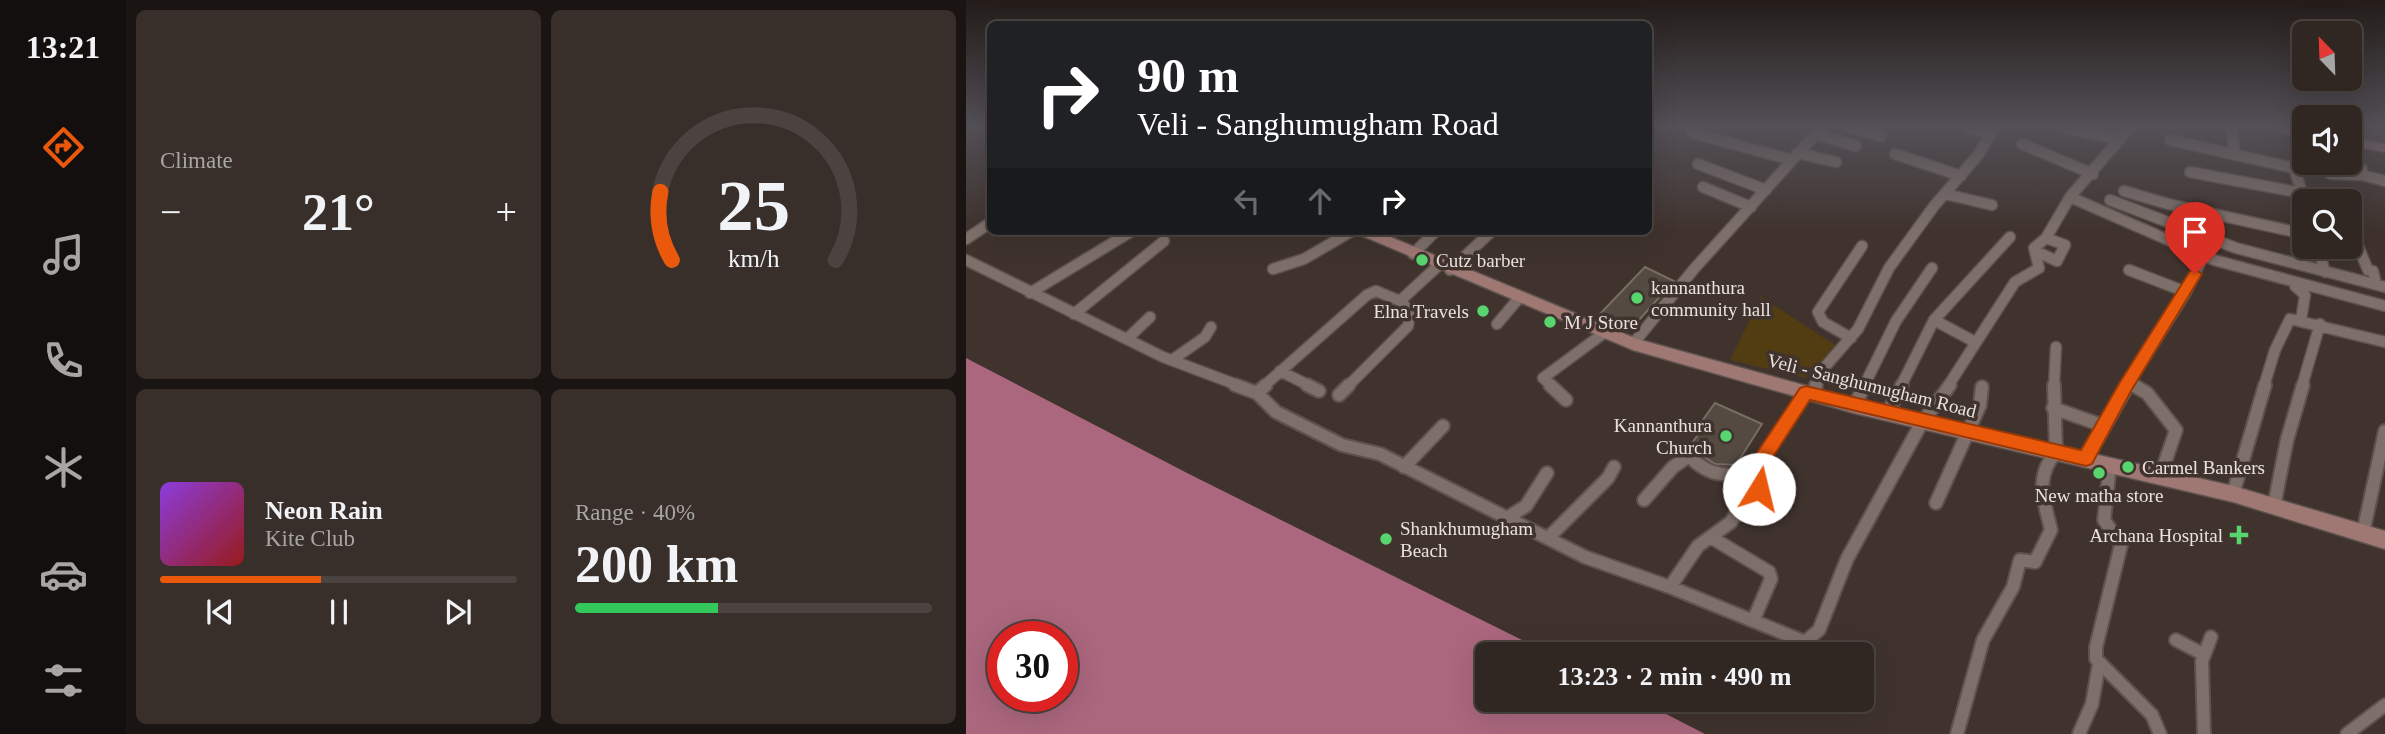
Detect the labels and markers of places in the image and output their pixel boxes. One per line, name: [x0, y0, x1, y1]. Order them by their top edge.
pin: [2165, 202, 2225, 274]
place label: Cutz barber: [1436, 250, 1526, 271]
marker: Cutz barber: [1414, 252, 1430, 268]
place label: kannanthura community hall: [1651, 277, 1771, 320]
marker: kannanthura community hall: [1629, 290, 1645, 306]
place label: Elna Travels: [1373, 301, 1469, 322]
marker: Elna Travels: [1475, 303, 1491, 319]
place label: M J Store: [1564, 312, 1638, 333]
marker: M J Store: [1542, 314, 1558, 330]
place label: Kannanthura Church: [1614, 415, 1713, 458]
marker: Kannanthura Church: [1718, 428, 1734, 444]
place label: Carmel Bankers: [2142, 457, 2265, 478]
marker: Carmel Bankers: [2120, 459, 2136, 475]
marker: New matha store: [2091, 465, 2107, 481]
place label: New matha store: [2035, 485, 2163, 506]
place label: Shankhumugham Beach: [1400, 518, 1533, 561]
place label: Archana Hospital: [2090, 525, 2223, 546]
marker: Archana Hospital: [2229, 525, 2249, 545]
marker: Shankhumugham Beach: [1378, 531, 1394, 547]

